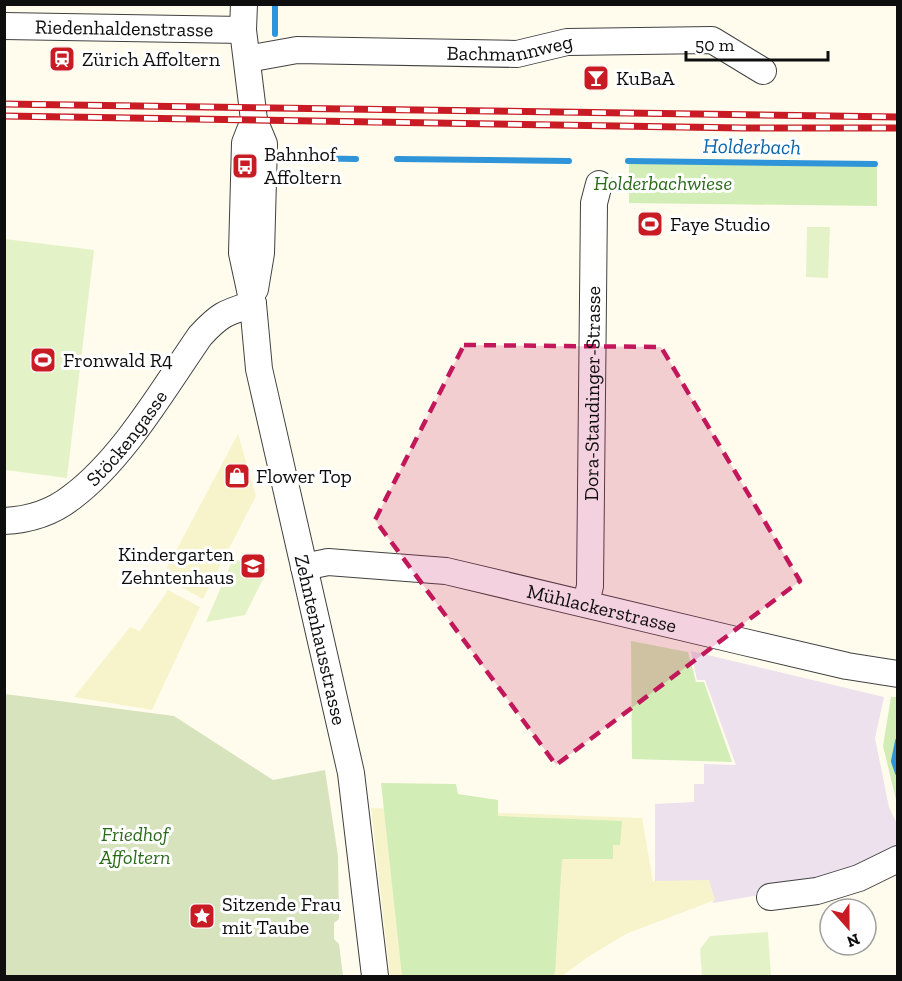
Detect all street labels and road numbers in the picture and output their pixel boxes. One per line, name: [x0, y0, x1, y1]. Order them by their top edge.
street label: Riedenhaldenstrasse: [35, 15, 213, 41]
street label: Bachmannweg: [446, 29, 575, 66]
street label: Dora-Staudinger-Strasse: [579, 286, 605, 501]
street label: Stöckengasse: [81, 385, 172, 491]
street label: Zehntenhausstrasse: [290, 552, 352, 727]
street label: Mühlackerstrasse: [525, 579, 679, 637]

